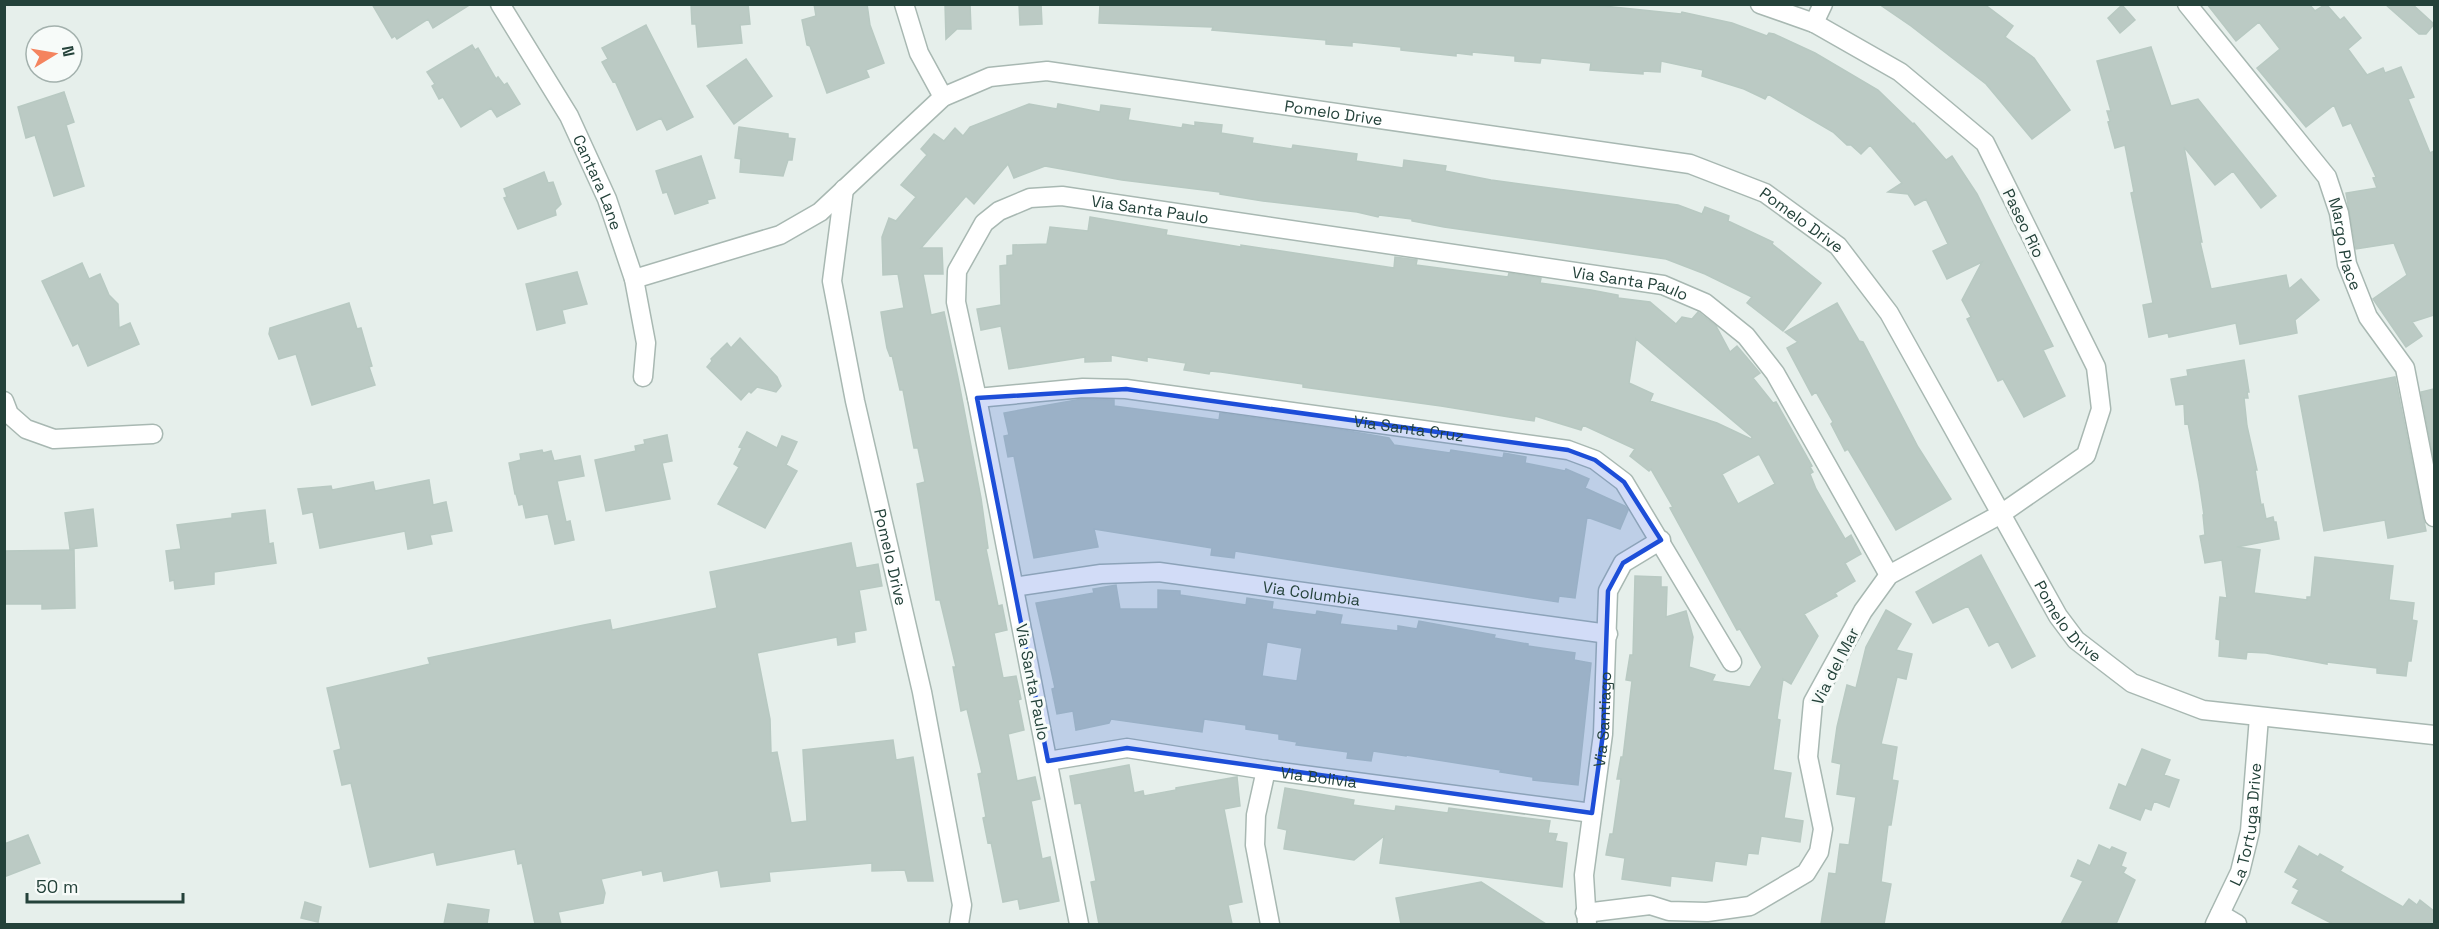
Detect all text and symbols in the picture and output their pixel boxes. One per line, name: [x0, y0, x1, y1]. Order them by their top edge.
north arrow: [24, 24, 84, 84]
text: N: [57, 44, 80, 59]
street label: Pomelo Drive: [1283, 95, 1384, 130]
street label: Cantara Lane: [568, 131, 627, 233]
street label: Pomelo Drive: [1755, 183, 1848, 258]
street label: Paseo Rio: [1998, 185, 2049, 261]
street label: Via Santa Paulo: [1090, 190, 1210, 229]
street label: Margo Place: [2324, 195, 2366, 293]
street label: Via Santa Paulo: [1571, 262, 1691, 306]
street label: Via Santa Cruz: [1352, 411, 1465, 447]
street label: Pomelo Drive: [869, 507, 912, 608]
street label: Via Columbia: [1261, 576, 1362, 611]
street label: Pomelo Drive: [2029, 577, 2106, 667]
street label: Via Santa Paulo: [1011, 622, 1054, 742]
street label: Via del Mar: [1807, 624, 1864, 708]
street label: Via Santiago: [1589, 671, 1616, 769]
street label: Via Bolivia: [1279, 762, 1358, 793]
street label: La Tortuga Drive: [2225, 762, 2266, 889]
scale bar: [27, 866, 183, 904]
text: 50 m: [36, 875, 78, 898]

